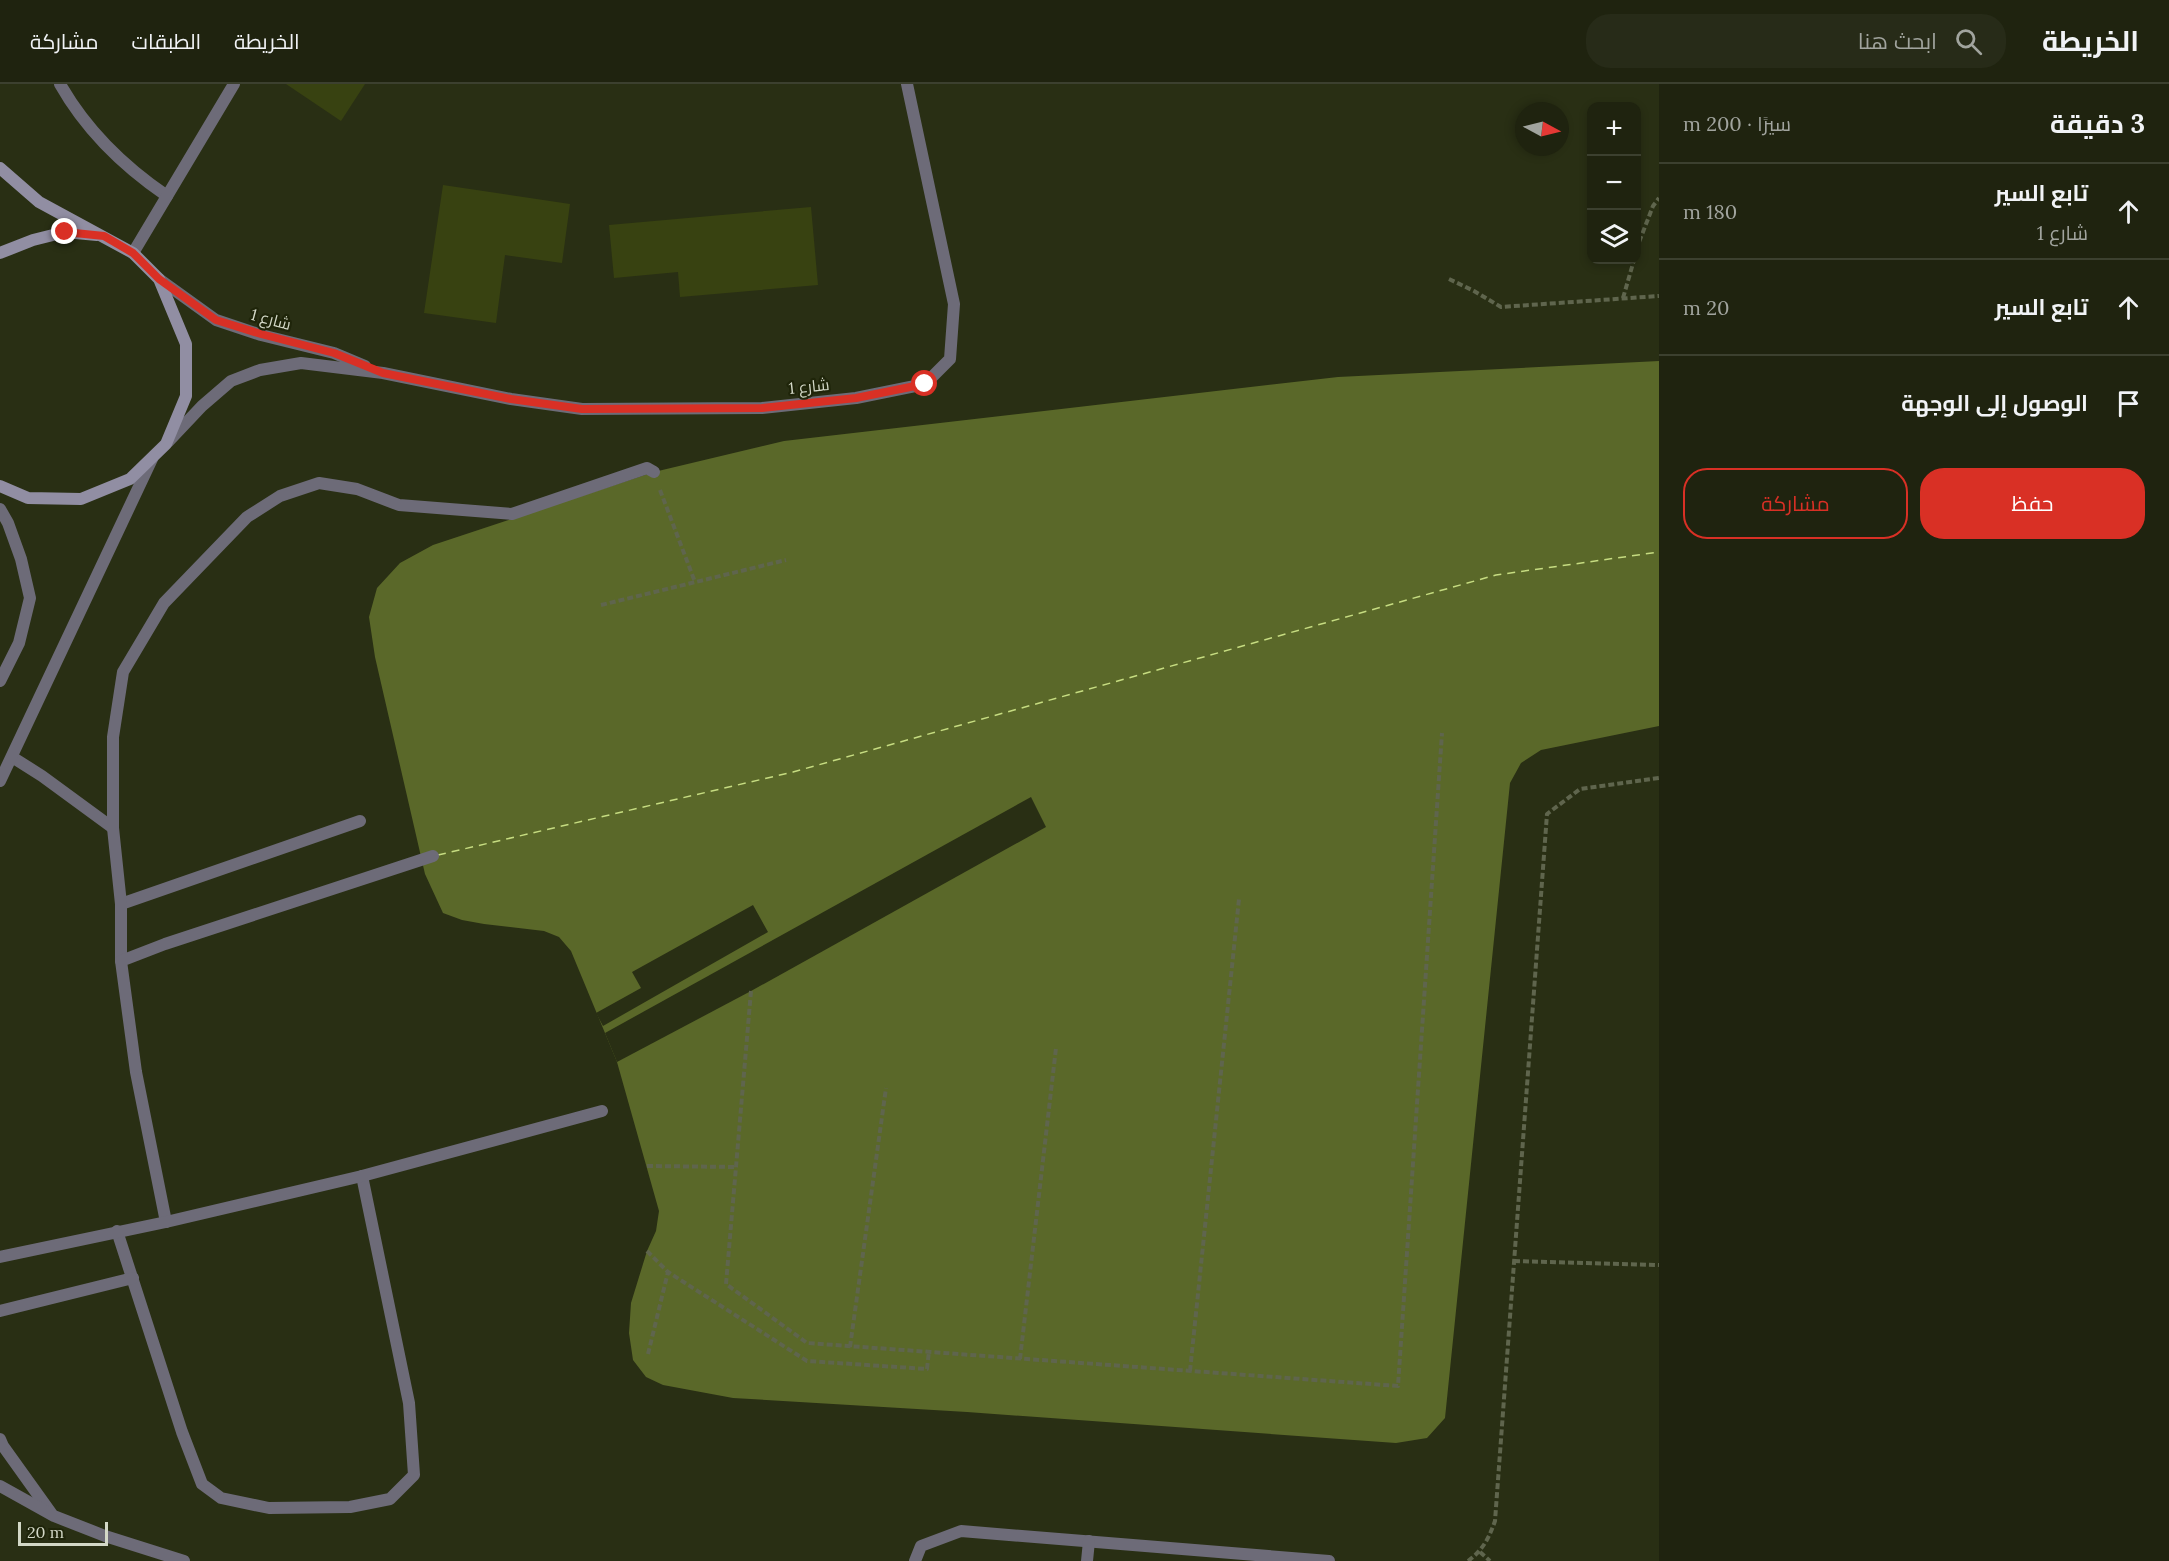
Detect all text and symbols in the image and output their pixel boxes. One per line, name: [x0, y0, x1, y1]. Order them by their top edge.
search box: [1586, 14, 2006, 68]
text: الخريطة: [2042, 23, 2139, 59]
icon: search: [1952, 25, 1985, 58]
text: ابحث هنا: [1858, 27, 1937, 55]
text: مشاركة: [30, 28, 99, 55]
text: الطبقات: [132, 28, 201, 55]
text: الخريطة: [234, 28, 300, 55]
north arrow: [1515, 102, 1569, 156]
map controls: [1587, 102, 1641, 264]
button: +: [1587, 102, 1641, 156]
text: 3 دقيقة: [2050, 107, 2145, 140]
text: سيرًا · 200 m: [1683, 111, 1791, 136]
button: −: [1587, 156, 1641, 210]
text: تابع السير: [1995, 179, 2088, 207]
icon: ahead: [2112, 195, 2145, 228]
text: 180 m: [1683, 199, 1737, 224]
button: layers: [1587, 210, 1641, 264]
route end: [51, 218, 77, 244]
text: شارع 1: [2037, 220, 2088, 245]
icon: ahead: [2112, 291, 2145, 324]
text: تابع السير: [1995, 293, 2088, 321]
text: 20 m: [1683, 295, 1729, 320]
street label: شارع 1: [248, 304, 293, 336]
route start: [911, 370, 937, 396]
street label: شارع 1: [788, 374, 831, 400]
icon: arrive: [2112, 387, 2145, 420]
text: الوصول إلى الوجهة: [1901, 389, 2088, 417]
button: مشاركة: [1683, 468, 1908, 539]
button: حفظ: [1920, 468, 2145, 539]
scale bar: [18, 1519, 108, 1546]
text: 20 m: [27, 1522, 64, 1542]

